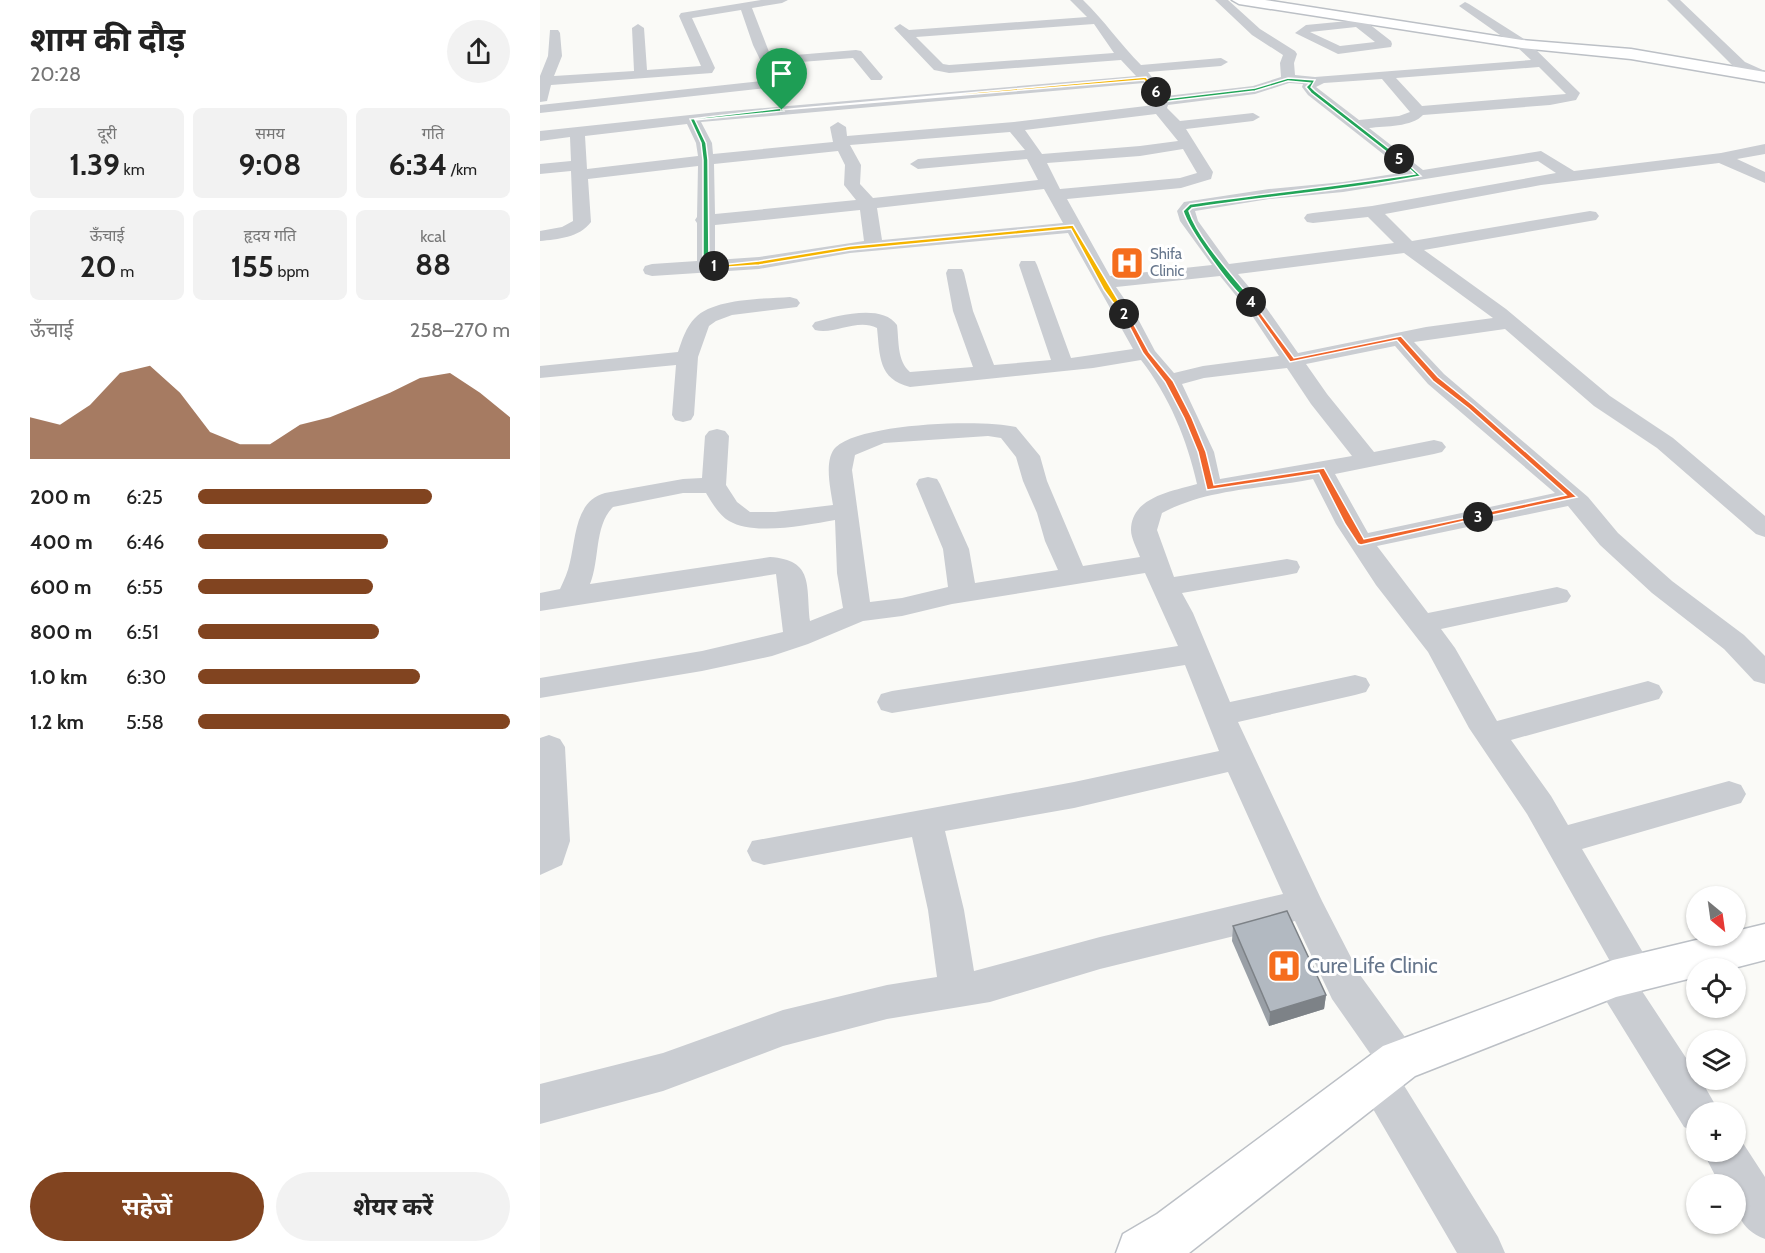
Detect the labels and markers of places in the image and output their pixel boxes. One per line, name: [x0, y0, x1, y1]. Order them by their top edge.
pin: [756, 48, 807, 110]
pin: 6: [1141, 77, 1171, 107]
pin: 5: [1384, 144, 1414, 174]
hospital icon: Shifa Clinic: [1109, 245, 1145, 281]
place label: Shifa Clinic: [1150, 245, 1185, 280]
pin: 1: [699, 251, 729, 281]
pin: 4: [1236, 287, 1266, 317]
pin: 2: [1109, 299, 1139, 329]
pin: 3: [1463, 502, 1493, 532]
hospital icon: Cure Life Clinic: [1266, 948, 1302, 984]
place label: Cure Life Clinic: [1307, 953, 1438, 978]

